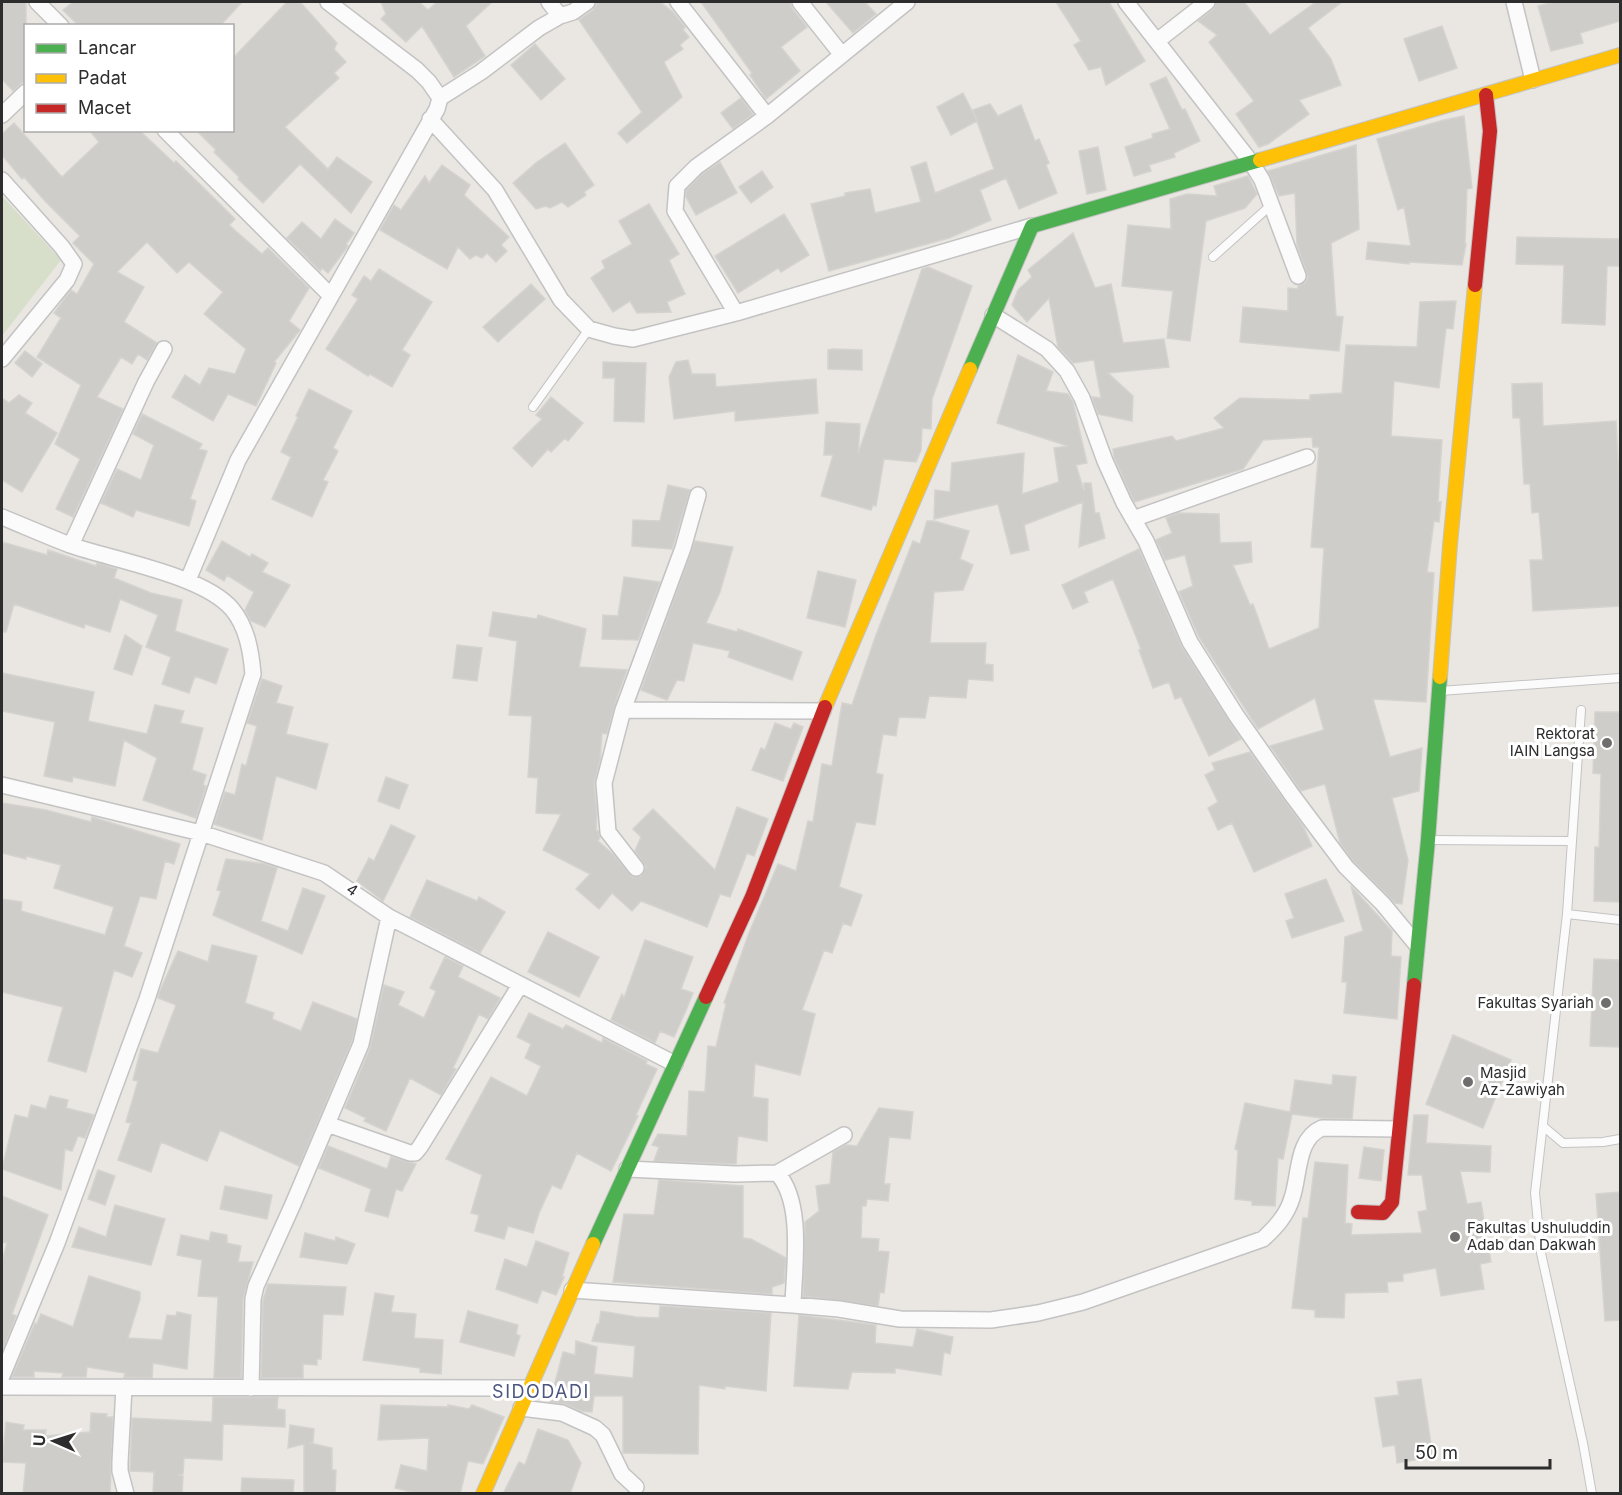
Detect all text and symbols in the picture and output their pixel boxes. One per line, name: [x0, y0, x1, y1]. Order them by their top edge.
legend: [24, 24, 234, 132]
text: Lancar: [78, 37, 136, 58]
text: Padat: [78, 67, 127, 88]
text: Macet: [78, 97, 131, 118]
place label: Rektorat IAIN Langsa: [1510, 724, 1595, 760]
marker: Rektorat IAIN Langsa: [1600, 736, 1614, 750]
street label: 4: [343, 879, 362, 900]
place label: Fakultas Syariah: [1477, 993, 1594, 1012]
marker: Fakultas Syariah: [1599, 996, 1613, 1010]
place label: Masjid Az-Zawiyah: [1480, 1063, 1565, 1099]
marker: Masjid Az-Zawiyah: [1461, 1075, 1475, 1089]
place label: Fakultas Ushuluddin Adab dan Dakwah: [1467, 1218, 1611, 1254]
marker: Fakultas Ushuluddin Adab dan Dakwah: [1448, 1230, 1462, 1244]
district label: SIDODADI: [492, 1381, 590, 1402]
north arrow: [24, 1411, 84, 1471]
scale bar: [1406, 1432, 1550, 1470]
text: U: [29, 1434, 49, 1447]
text: 50 m: [1415, 1442, 1458, 1463]

